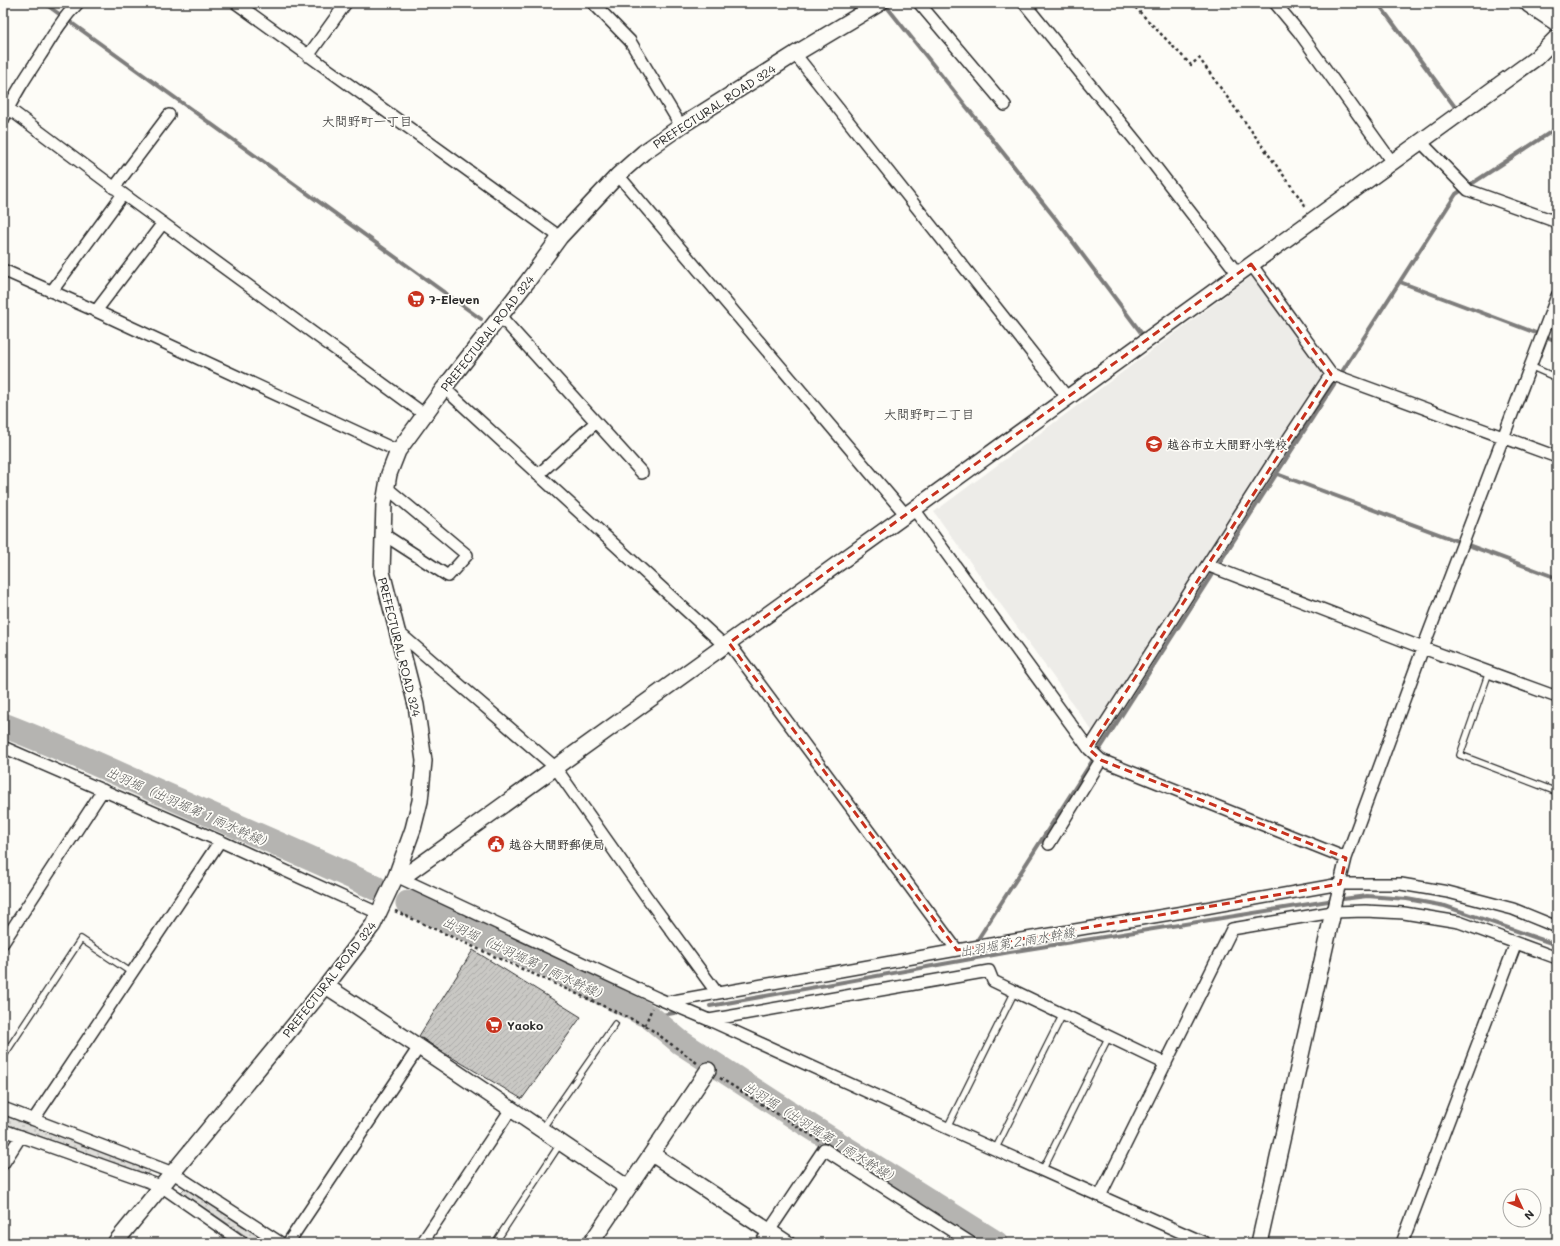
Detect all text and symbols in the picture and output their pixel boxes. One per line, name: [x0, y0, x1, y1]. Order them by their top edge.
street label: PREFECTURAL ROAD 324: [650, 60, 778, 152]
district label: 大間野町一丁目: [321, 112, 413, 129]
street label: PREFECTURAL ROAD 324: [437, 272, 537, 394]
supermarket icon: 7-Eleven: [406, 289, 426, 309]
place label: 7-Eleven: [429, 291, 479, 307]
district label: 大間野町二丁目: [883, 405, 975, 422]
school or university icon: 越谷市立大間野小学校: [1144, 434, 1164, 454]
place label: 越谷市立大間野小学校: [1167, 436, 1287, 452]
street label: PREFECTURAL ROAD 324: [375, 576, 425, 718]
water label: 出羽堀（出羽堀第１雨水幹線）: [103, 762, 277, 852]
public building icon: 越谷大間野郵便局: [486, 834, 506, 854]
place label: 越谷大間野郵便局: [509, 836, 605, 852]
water label: 出羽堀（出羽堀第１雨水幹線）: [440, 912, 612, 1004]
street label: PREFECTURAL ROAD 324: [279, 918, 379, 1040]
water label: 出羽堀第２雨水幹線: [958, 922, 1077, 960]
supermarket icon: Yaoko: [484, 1015, 504, 1035]
place label: Yaoko: [507, 1017, 543, 1033]
water label: 出羽堀（出羽堀第１雨水幹線）: [740, 1077, 904, 1187]
north arrow: [1502, 1188, 1542, 1228]
text: N: [1521, 1207, 1538, 1224]

